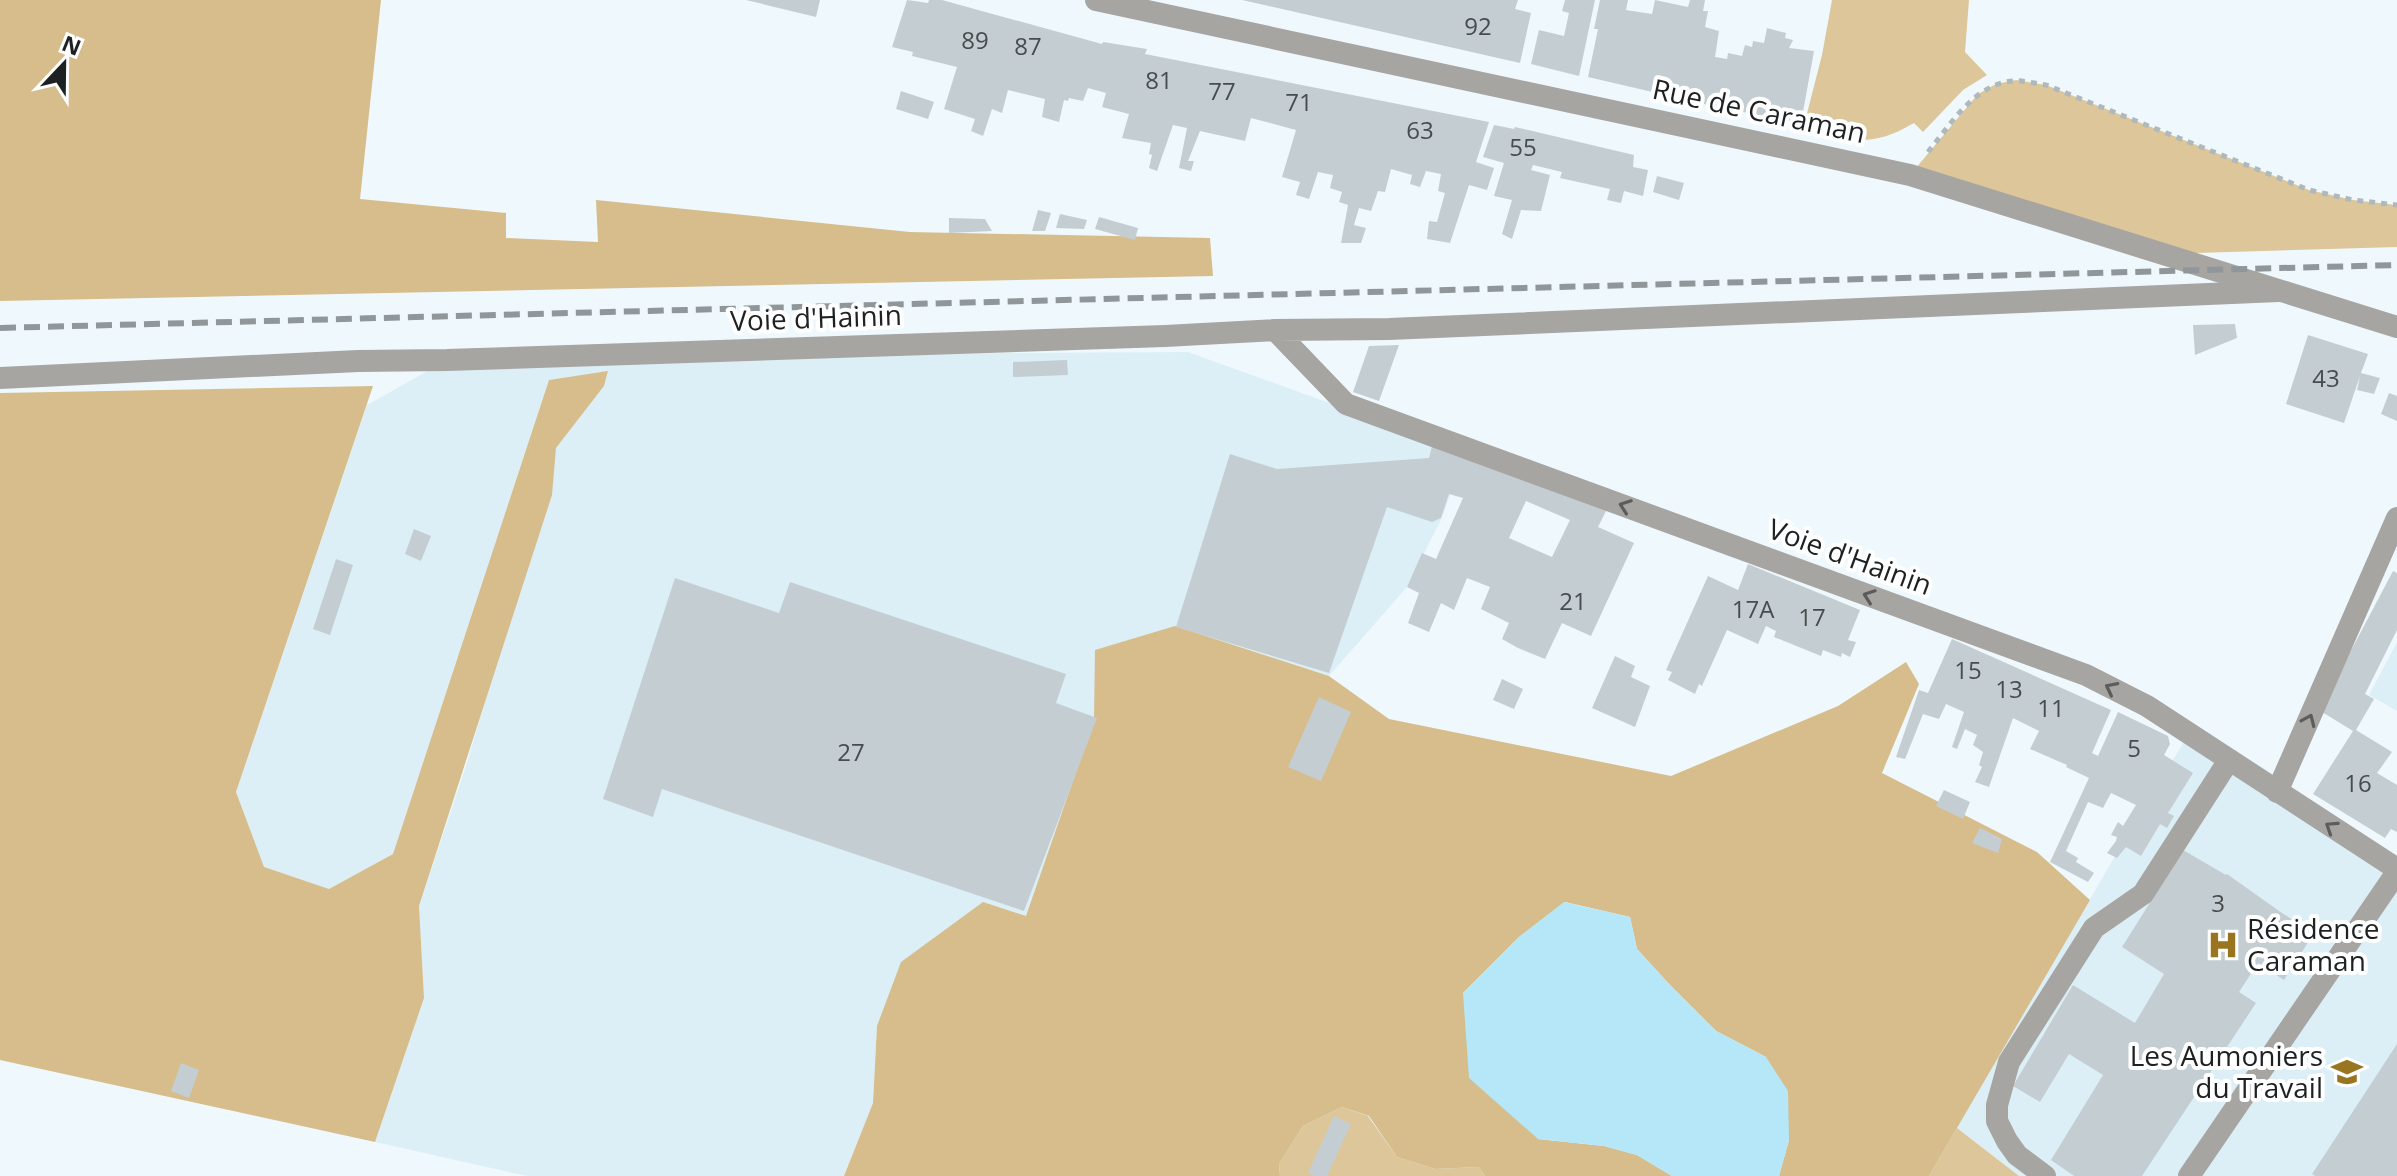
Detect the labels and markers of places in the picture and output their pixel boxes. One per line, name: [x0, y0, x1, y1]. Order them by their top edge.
place label: Résidence Caraman: [2247, 909, 2380, 979]
hospital icon: Résidence Caraman: [2206, 928, 2240, 962]
place label: Les Aumoniers du Travail: [2130, 1036, 2323, 1106]
school or university icon: Les Aumoniers du Travail: [2330, 1055, 2364, 1089]

